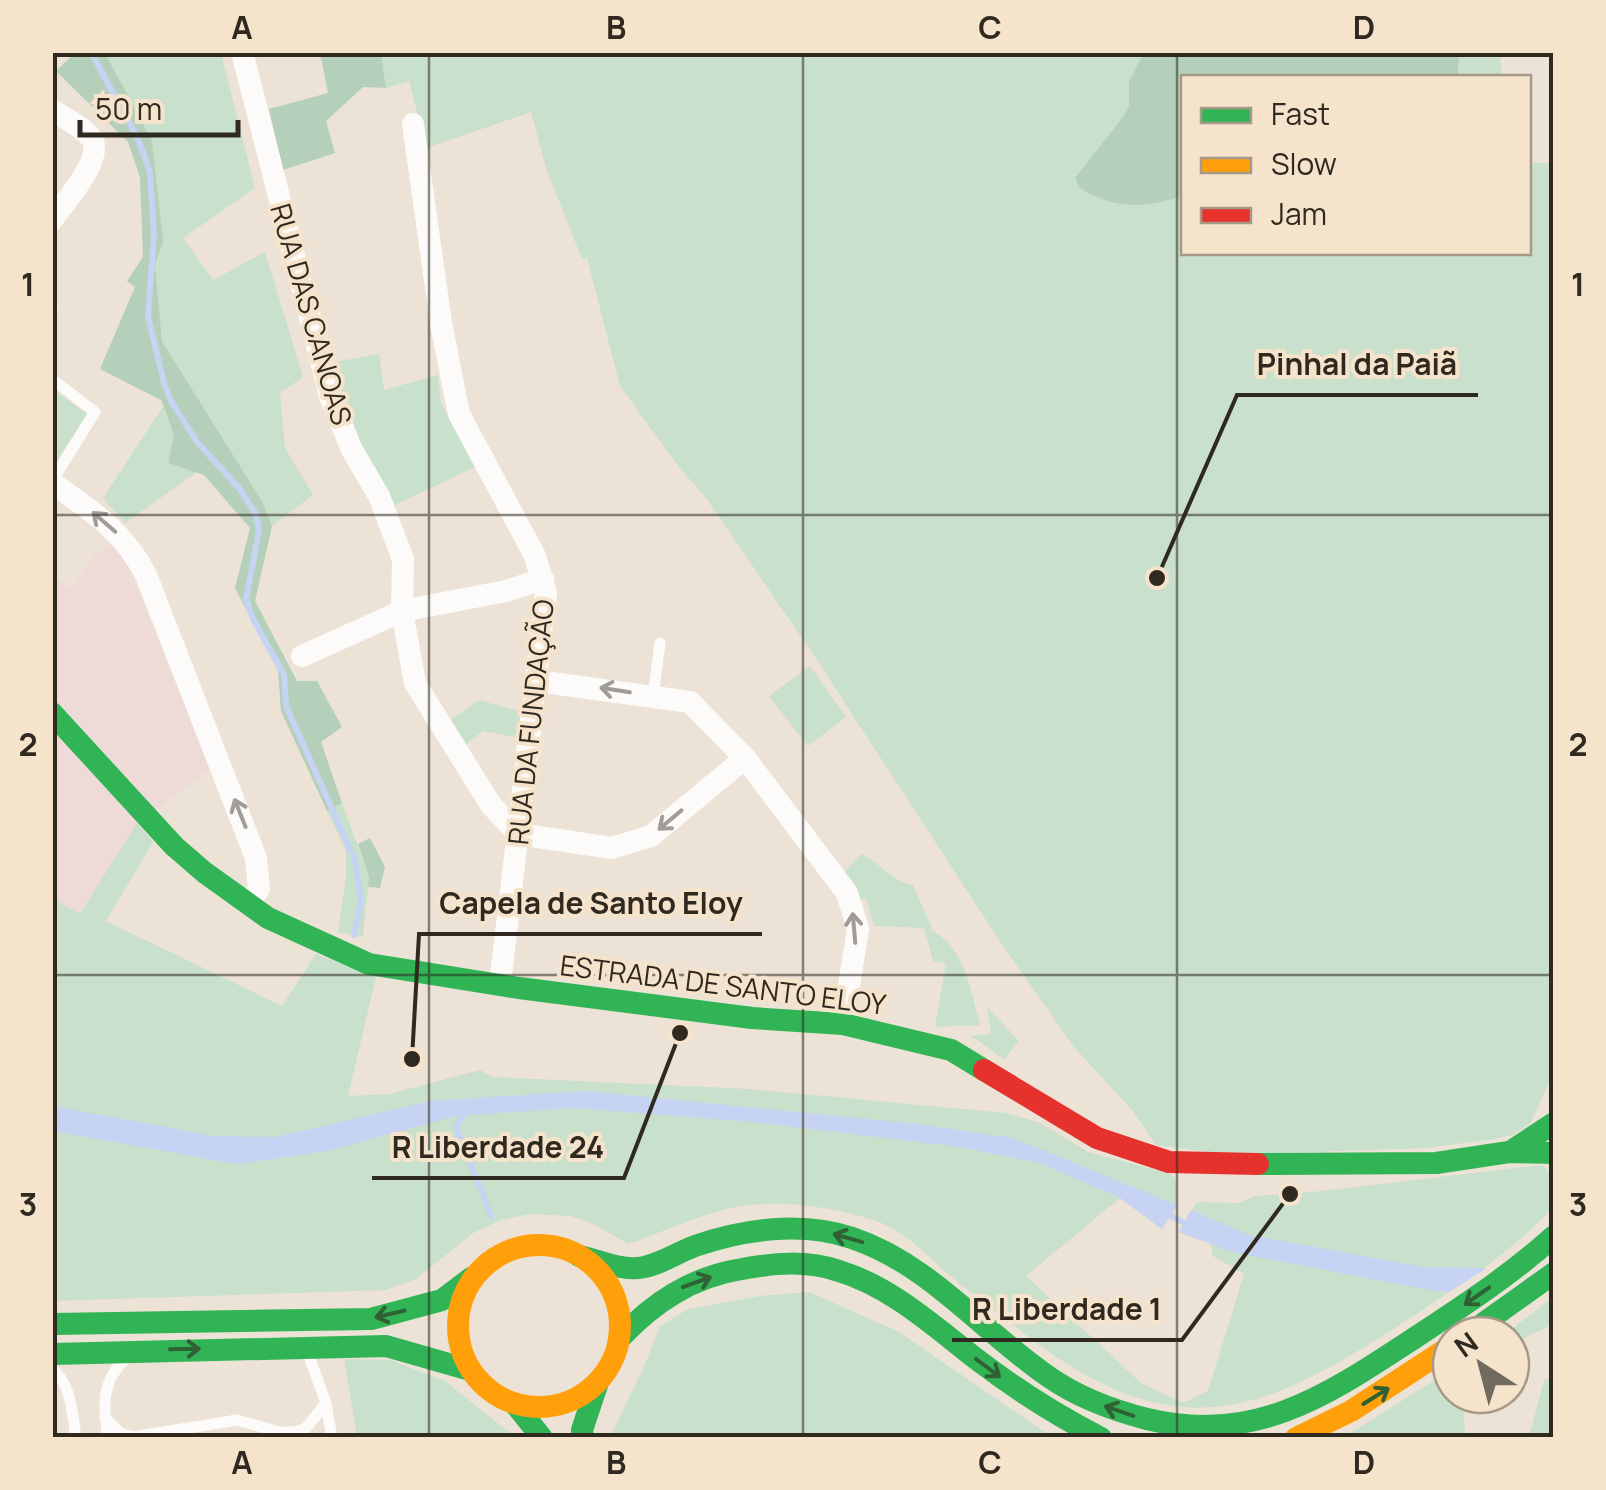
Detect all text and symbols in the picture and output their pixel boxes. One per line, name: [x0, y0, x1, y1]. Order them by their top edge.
text: A: [231, 5, 253, 49]
text: B: [606, 5, 626, 49]
text: C: [978, 5, 1002, 49]
text: D: [1353, 5, 1375, 49]
scale bar: [80, 75, 238, 137]
legend: [1181, 75, 1531, 255]
text: 50 m: [95, 88, 162, 129]
text: Fast: [1271, 93, 1330, 134]
text: Slow: [1271, 143, 1337, 184]
text: Jam: [1271, 193, 1327, 234]
street label: RUA DAS CANOAS: [262, 199, 362, 429]
text: 1: [21, 262, 35, 306]
text: 1: [1571, 262, 1585, 306]
callout: Pinhal da Paiã: [1237, 335, 1478, 395]
text: Pinhal da Paiã: [1257, 343, 1457, 384]
one-way arrow: [92, 510, 117, 533]
street label: RUA DA FUNDAÇÃO: [498, 597, 562, 847]
one-way arrow: [599, 681, 632, 699]
text: 2: [18, 722, 38, 766]
text: 2: [1568, 722, 1588, 766]
one-way arrow: [230, 799, 248, 829]
one-way arrow: [658, 809, 684, 831]
callout: Capela de Santo Eloy: [419, 874, 762, 934]
text: Capela de Santo Eloy: [439, 882, 743, 923]
one-way arrow: [844, 912, 863, 945]
street label: ESTRADA DE SANTO ELOY: [558, 945, 888, 1023]
callout: R Liberdade 24: [372, 1118, 624, 1178]
text: R Liberdade 24: [392, 1126, 604, 1167]
text: 3: [19, 1182, 37, 1226]
text: 3: [1569, 1182, 1587, 1226]
one-way arrow: [833, 1227, 864, 1246]
one-way arrow: [680, 1272, 711, 1290]
callout: R Liberdade 1: [952, 1280, 1182, 1340]
one-way arrow: [1463, 1285, 1491, 1306]
text: R Liberdade 1: [972, 1288, 1162, 1329]
one-way arrow: [375, 1306, 407, 1324]
north arrow: [1431, 1315, 1531, 1415]
text: N: [1446, 1323, 1485, 1365]
one-way arrow: [168, 1340, 200, 1358]
one-way arrow: [974, 1357, 1001, 1378]
one-way arrow: [1361, 1385, 1389, 1406]
one-way arrow: [1104, 1401, 1136, 1419]
text: A: [231, 1440, 253, 1484]
text: B: [606, 1440, 626, 1484]
text: C: [978, 1440, 1002, 1484]
text: D: [1353, 1440, 1375, 1484]

